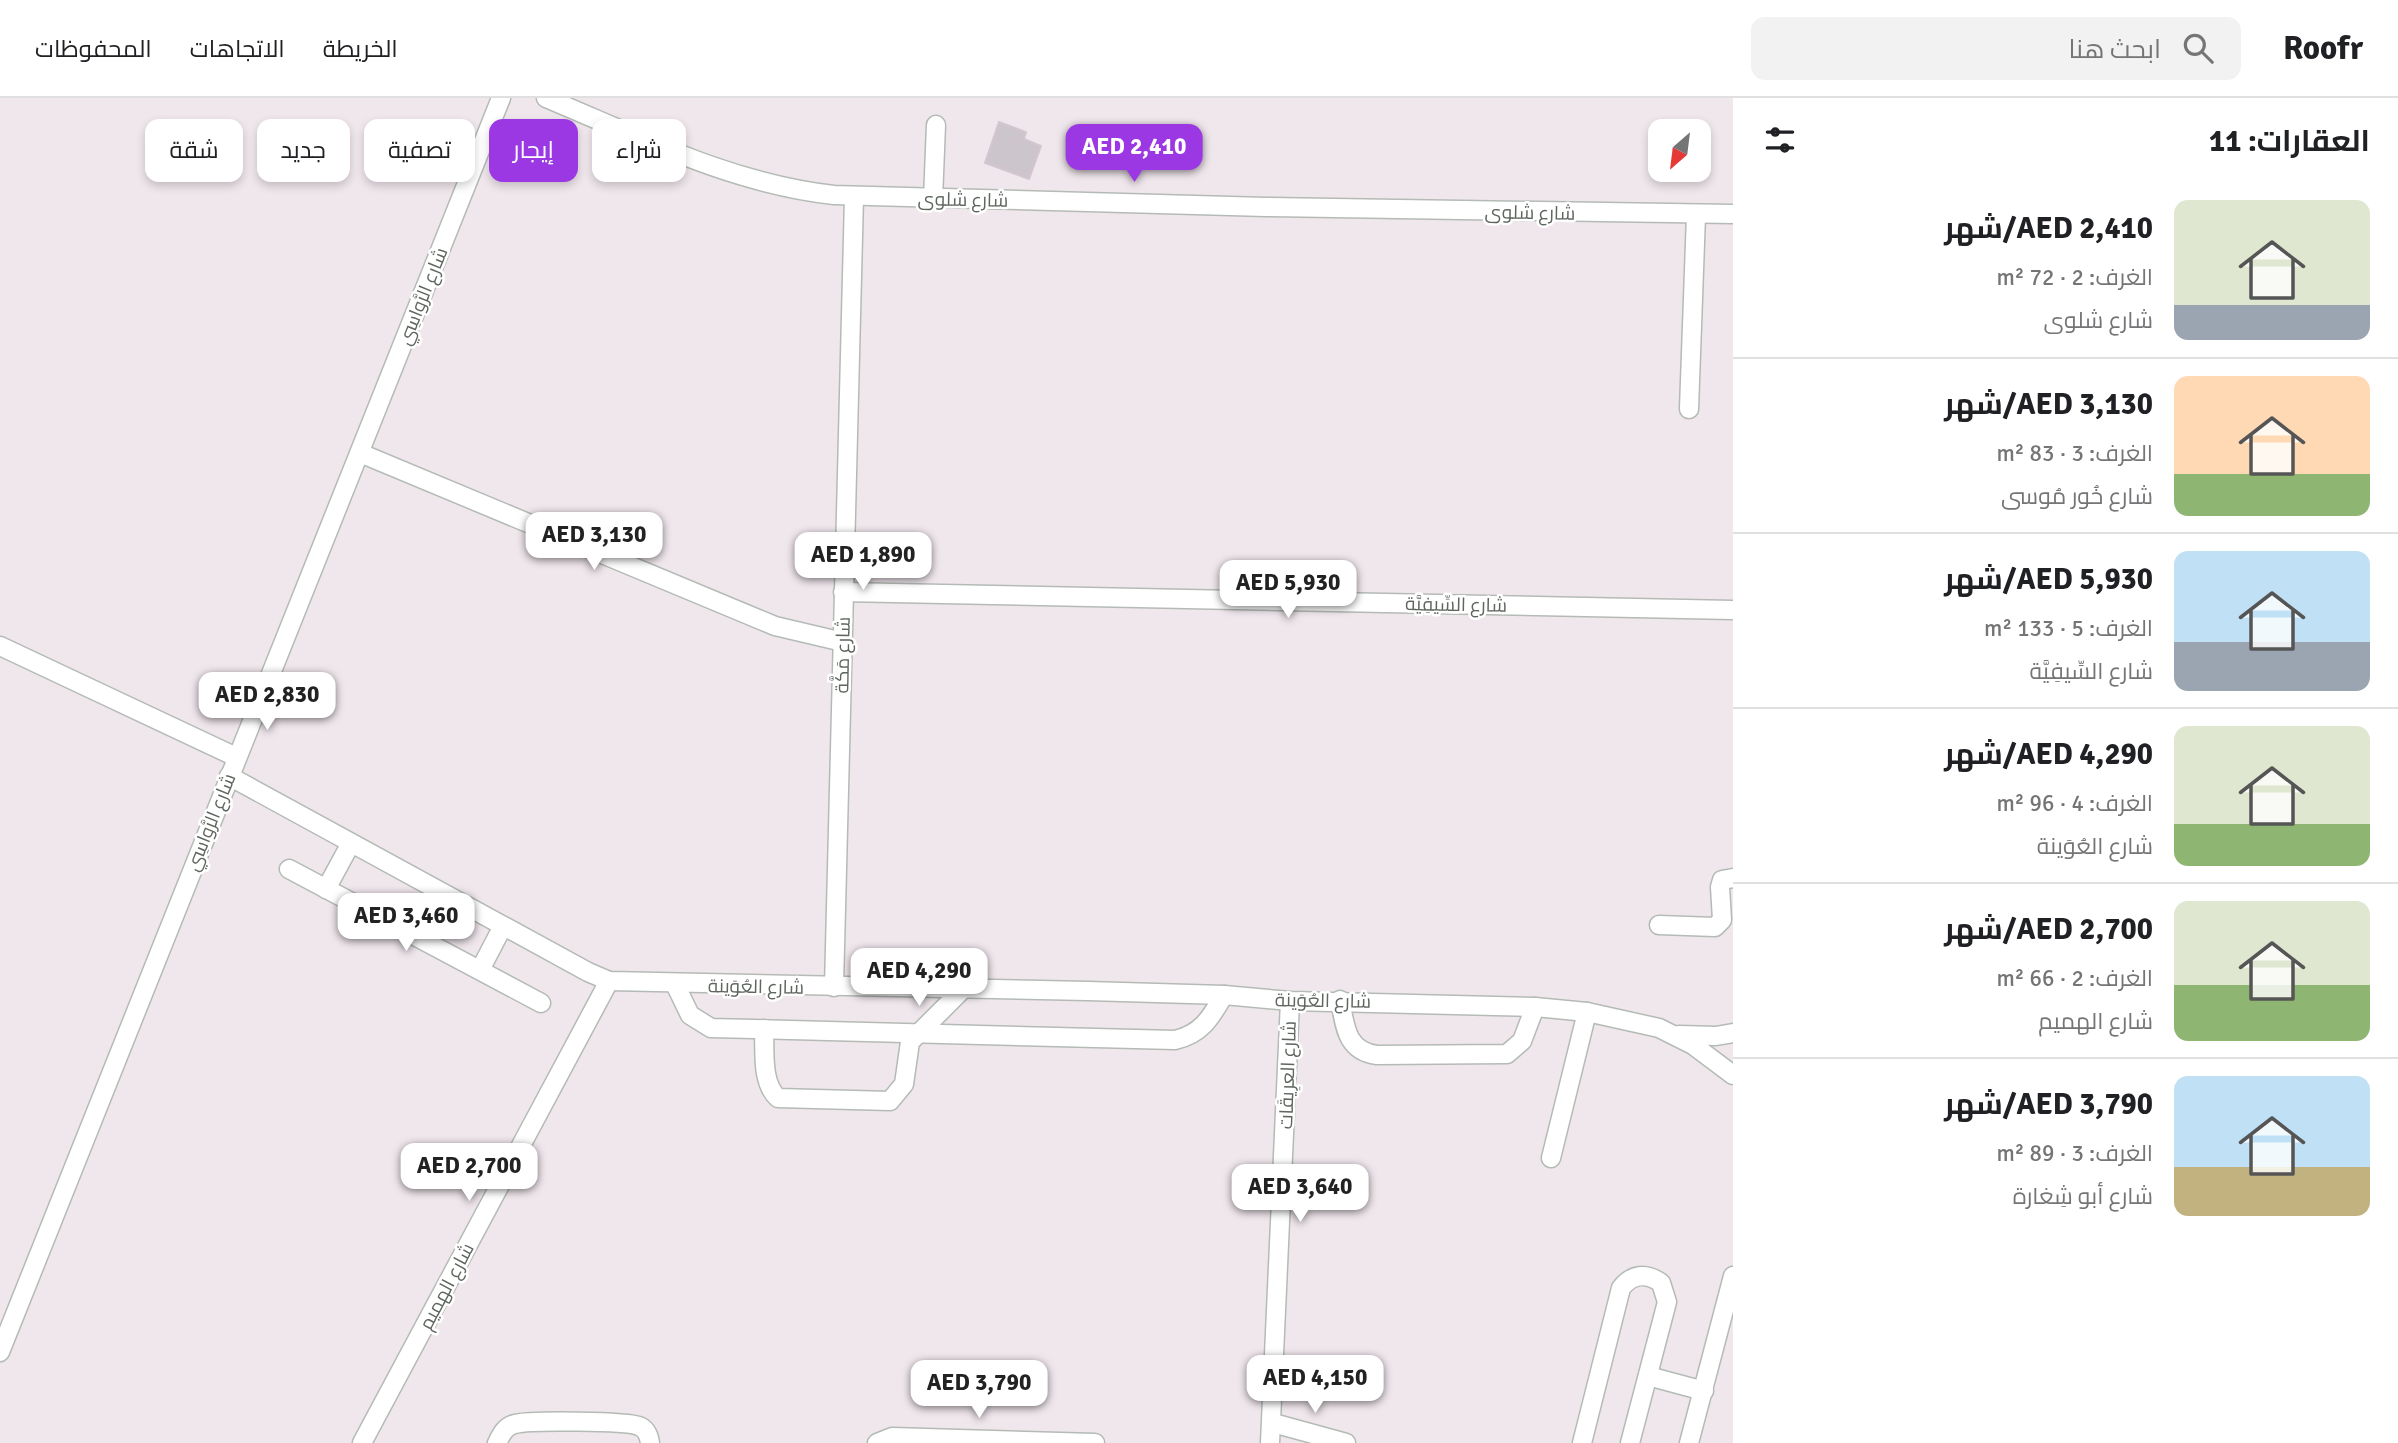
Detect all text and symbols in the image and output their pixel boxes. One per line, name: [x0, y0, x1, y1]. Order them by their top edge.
search box: [1751, 17, 2241, 80]
text: Roofr: [2283, 28, 2363, 69]
icon: search: [2179, 29, 2217, 67]
text: المحفوظات: [35, 34, 152, 64]
text: الاتجاهات: [190, 34, 285, 64]
text: الخريطة: [323, 34, 398, 64]
text: ابحث هنا: [2068, 34, 2161, 66]
chip: شقة: [145, 119, 243, 182]
chip: جديد: [257, 119, 350, 182]
chip: تصفية: [364, 119, 475, 182]
chip: إيجار: [489, 119, 578, 182]
chip: شراء: [592, 119, 686, 182]
north arrow: [1648, 119, 1712, 182]
map controls: [1648, 119, 1711, 182]
icon: filters: [1761, 121, 1799, 159]
text: العقارات: 11: [2209, 123, 2370, 160]
pin: AED 2,410: [1054, 125, 1214, 184]
text: AED 2,410: [1082, 132, 1186, 161]
street label: شارع شلوى: [917, 187, 1008, 214]
street label: شارع شلوى: [1484, 200, 1575, 227]
text: AED 2,410/شهر: [1944, 210, 2153, 247]
icon: home: [2230, 228, 2314, 312]
street label: شارع الرَّواسِي: [392, 244, 455, 349]
text: الغرف: 2 · 72 m²: [1997, 263, 2153, 292]
text: شارع شلوى: [2043, 306, 2153, 335]
text: AED 3,130/شهر: [1944, 386, 2153, 423]
icon: home: [2230, 404, 2314, 488]
text: الغرف: 3 · 83 m²: [1997, 439, 2153, 468]
text: شارع خُور مُوسى: [2001, 482, 2153, 511]
pin: AED 3,130: [514, 512, 674, 572]
text: AED 3,130: [542, 520, 646, 549]
pin: AED 1,890: [783, 532, 943, 592]
text: AED 1,890: [811, 540, 915, 569]
pin: AED 5,930: [1208, 560, 1368, 620]
text: AED 5,930/شهر: [1944, 561, 2153, 598]
text: AED 5,930: [1236, 568, 1340, 597]
icon: home: [2230, 579, 2314, 663]
street label: شارع السِّيفِيَّة: [1405, 592, 1507, 619]
text: الغرف: 5 · 133 m²: [1984, 614, 2153, 643]
street label: شارع مَكَّة: [830, 616, 857, 694]
text: شارع السِّيفِيَّة: [2030, 657, 2153, 686]
pin: AED 2,830: [187, 672, 347, 732]
text: AED 2,830: [215, 680, 319, 709]
text: AED 4,290/شهر: [1944, 736, 2153, 773]
icon: home: [2230, 754, 2314, 838]
street label: شارع الرَّواسِي: [180, 770, 243, 875]
text: الغرف: 4 · 96 m²: [1997, 789, 2153, 818]
text: شارع العُوَينة: [2037, 832, 2153, 861]
pin: AED 3,460: [326, 894, 486, 953]
text: AED 3,460: [354, 901, 458, 930]
text: AED 2,700/شهر: [1944, 911, 2153, 948]
icon: home: [2230, 929, 2314, 1013]
pin: AED 4,290: [839, 948, 999, 1008]
text: AED 4,290: [867, 956, 971, 985]
text: الغرف: 2 · 66 m²: [1997, 964, 2153, 993]
street label: شارع العُوَينة: [708, 974, 804, 1001]
street label: شارع العُوَينة: [1275, 988, 1371, 1015]
text: شارع الهميم: [2038, 1007, 2153, 1036]
street label: شارع العرِيقَات: [1274, 1020, 1303, 1130]
text: AED 3,790/شهر: [1944, 1086, 2153, 1123]
icon: home: [2230, 1104, 2314, 1188]
text: الغرف: 3 · 89 m²: [1997, 1139, 2153, 1168]
pin: AED 2,700: [389, 1144, 549, 1203]
text: AED 2,700: [417, 1151, 521, 1180]
pin: AED 3,640: [1220, 1164, 1380, 1224]
text: AED 3,640: [1248, 1172, 1352, 1201]
text: شارع أبو شِغارة: [2013, 1182, 2153, 1211]
street label: شارع الهميم: [414, 1239, 481, 1334]
pin: AED 4,150: [1235, 1356, 1395, 1415]
pin: AED 3,790: [899, 1360, 1059, 1420]
text: AED 4,150: [1263, 1363, 1367, 1392]
text: AED 3,790: [927, 1368, 1031, 1397]

